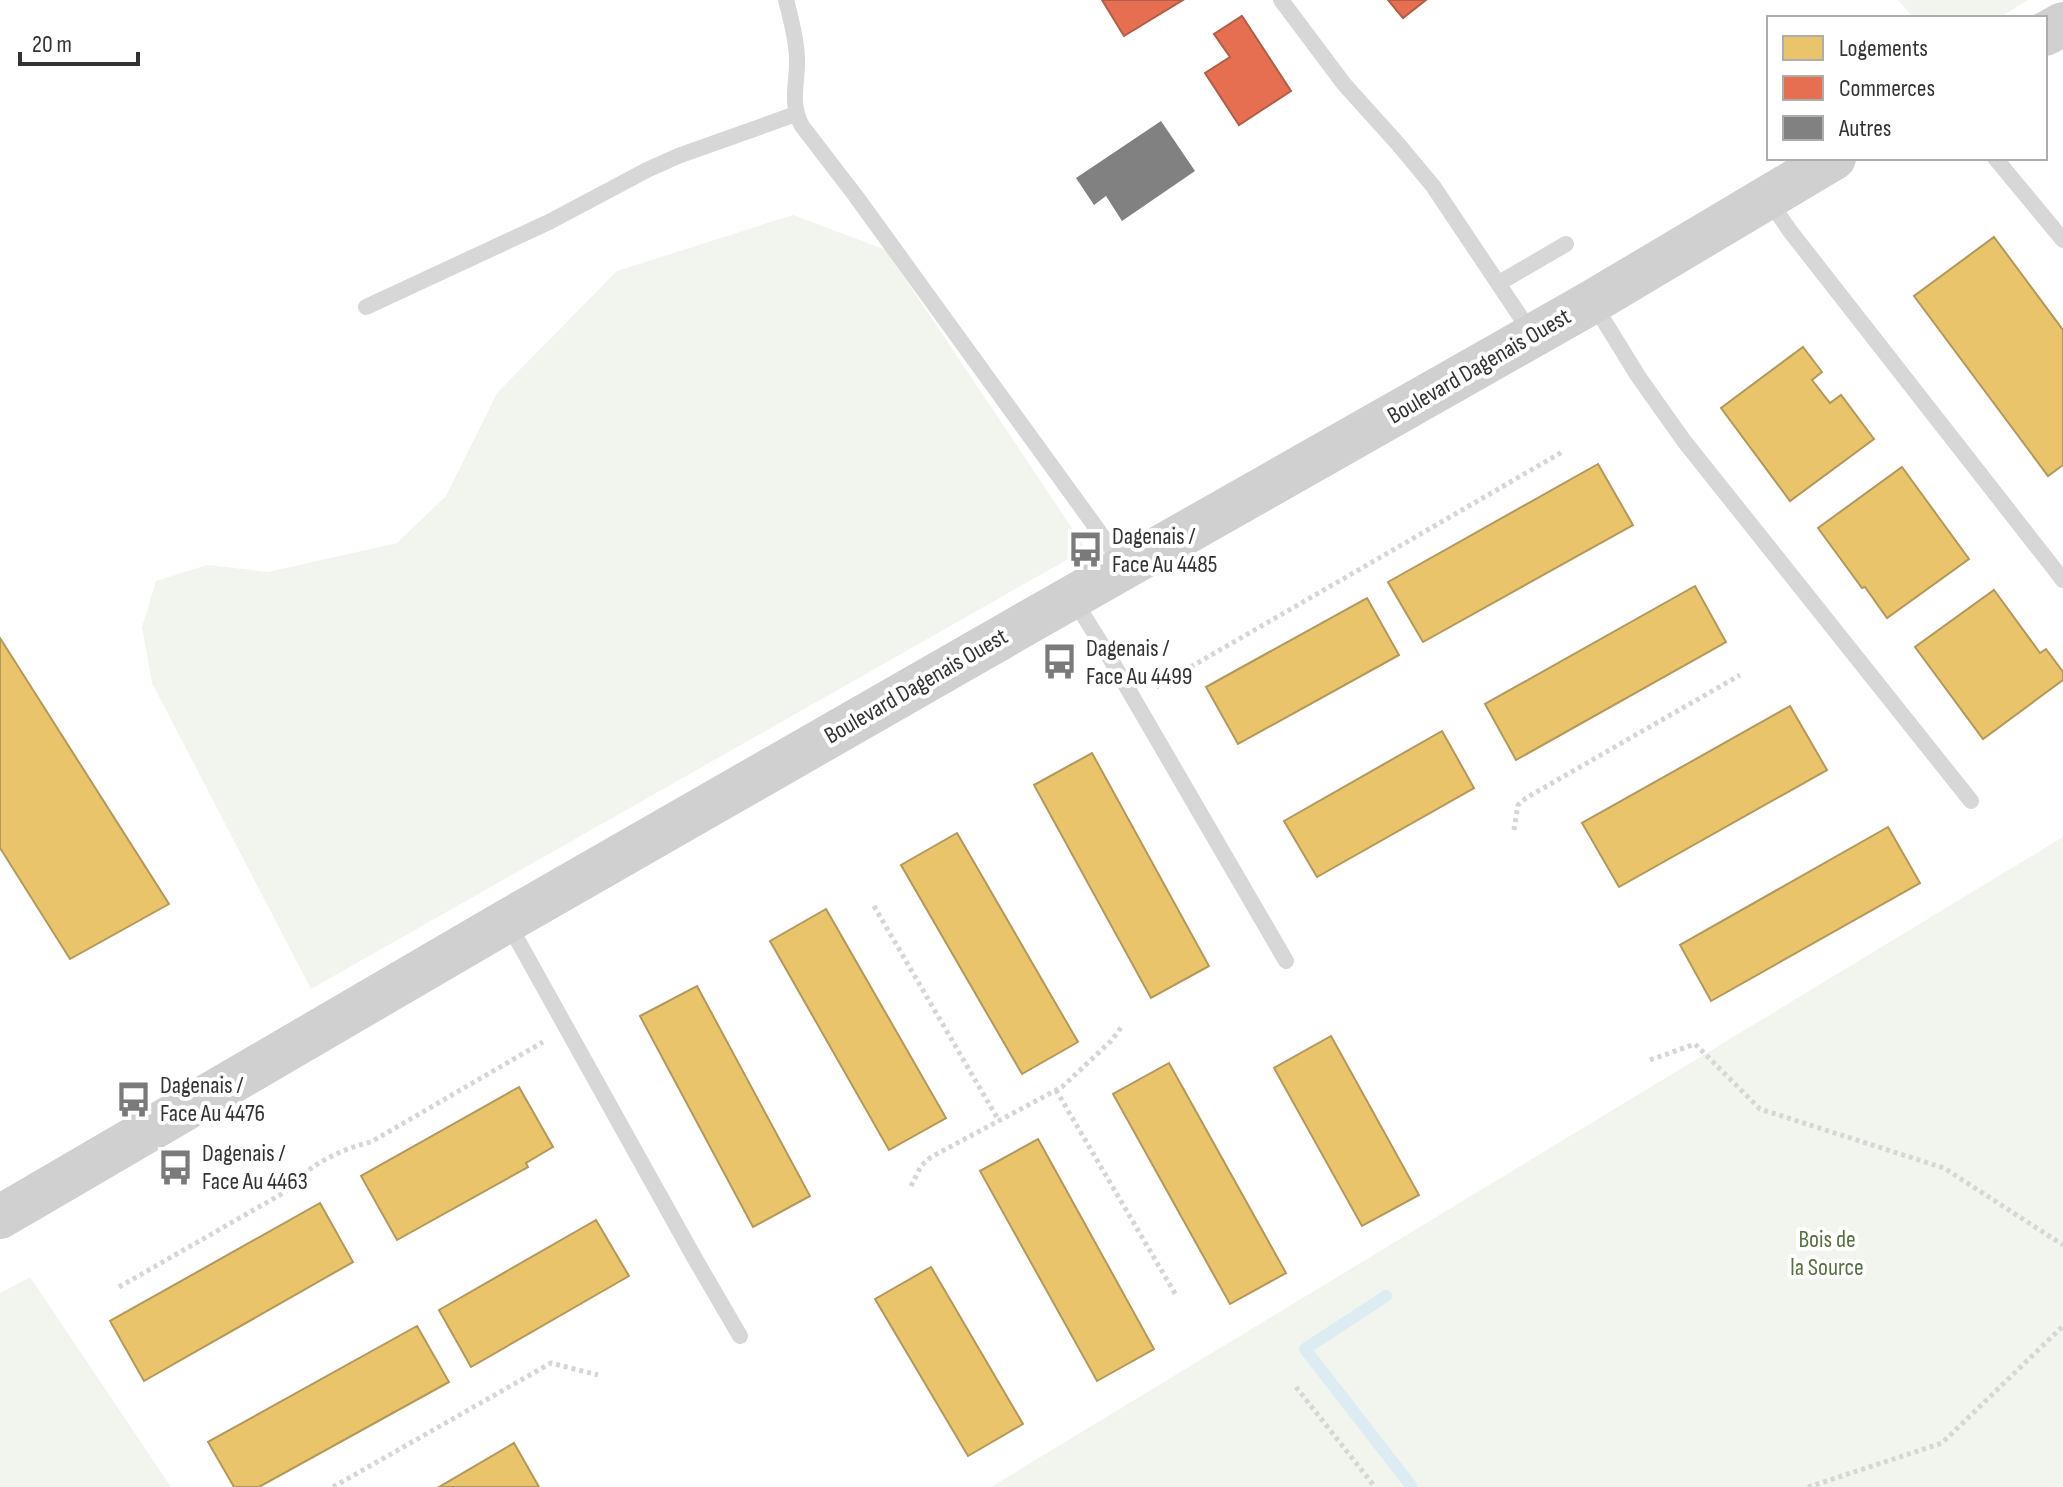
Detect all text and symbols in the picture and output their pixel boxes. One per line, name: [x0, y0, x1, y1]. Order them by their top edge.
scale bar: [20, 16, 138, 66]
legend: [1767, 16, 2047, 160]
text: 20 m: [32, 30, 72, 59]
text: Logements: [1839, 34, 1928, 63]
text: Commerces: [1839, 74, 1935, 103]
text: Autres: [1838, 114, 1891, 143]
street label: Boulevard Dagenais Ouest: [1382, 302, 1576, 430]
place label: Dagenais / Face Au 4485: [1112, 522, 1217, 579]
bus stop icon: Dagenais / Face Au 4485: [1067, 531, 1105, 569]
street label: Boulevard Dagenais Ouest: [819, 622, 1013, 750]
place label: Dagenais / Face Au 4499: [1086, 634, 1192, 691]
bus stop icon: Dagenais / Face Au 4499: [1041, 643, 1079, 681]
place label: Dagenais / Face Au 4476: [160, 1071, 265, 1128]
bus stop icon: Dagenais / Face Au 4476: [115, 1080, 153, 1118]
place label: Dagenais / Face Au 4463: [202, 1139, 308, 1196]
bus stop icon: Dagenais / Face Au 4463: [157, 1148, 195, 1186]
park label: Bois de la Source: [1790, 1225, 1864, 1282]

